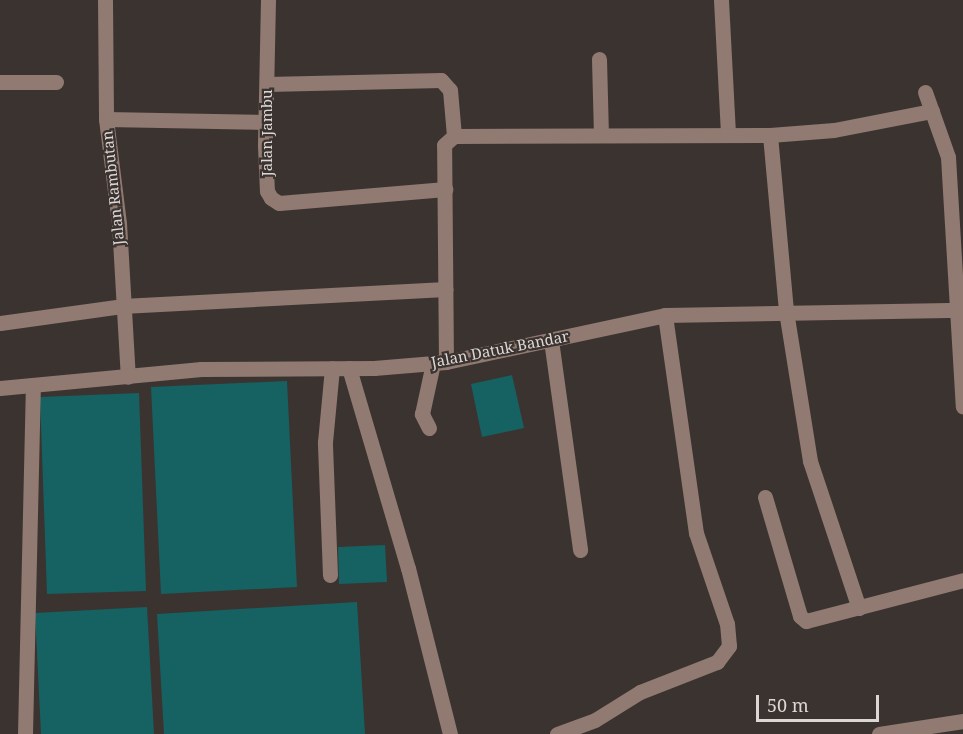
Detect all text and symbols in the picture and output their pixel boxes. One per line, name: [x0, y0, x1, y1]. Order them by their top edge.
street label: Jalan Jambu: [258, 89, 276, 177]
street label: Jalan Rambutan: [98, 130, 128, 246]
street label: Jalan Datuk Bandar: [430, 327, 570, 371]
scale bar: [759, 683, 882, 721]
text: 50 m: [767, 693, 809, 717]

